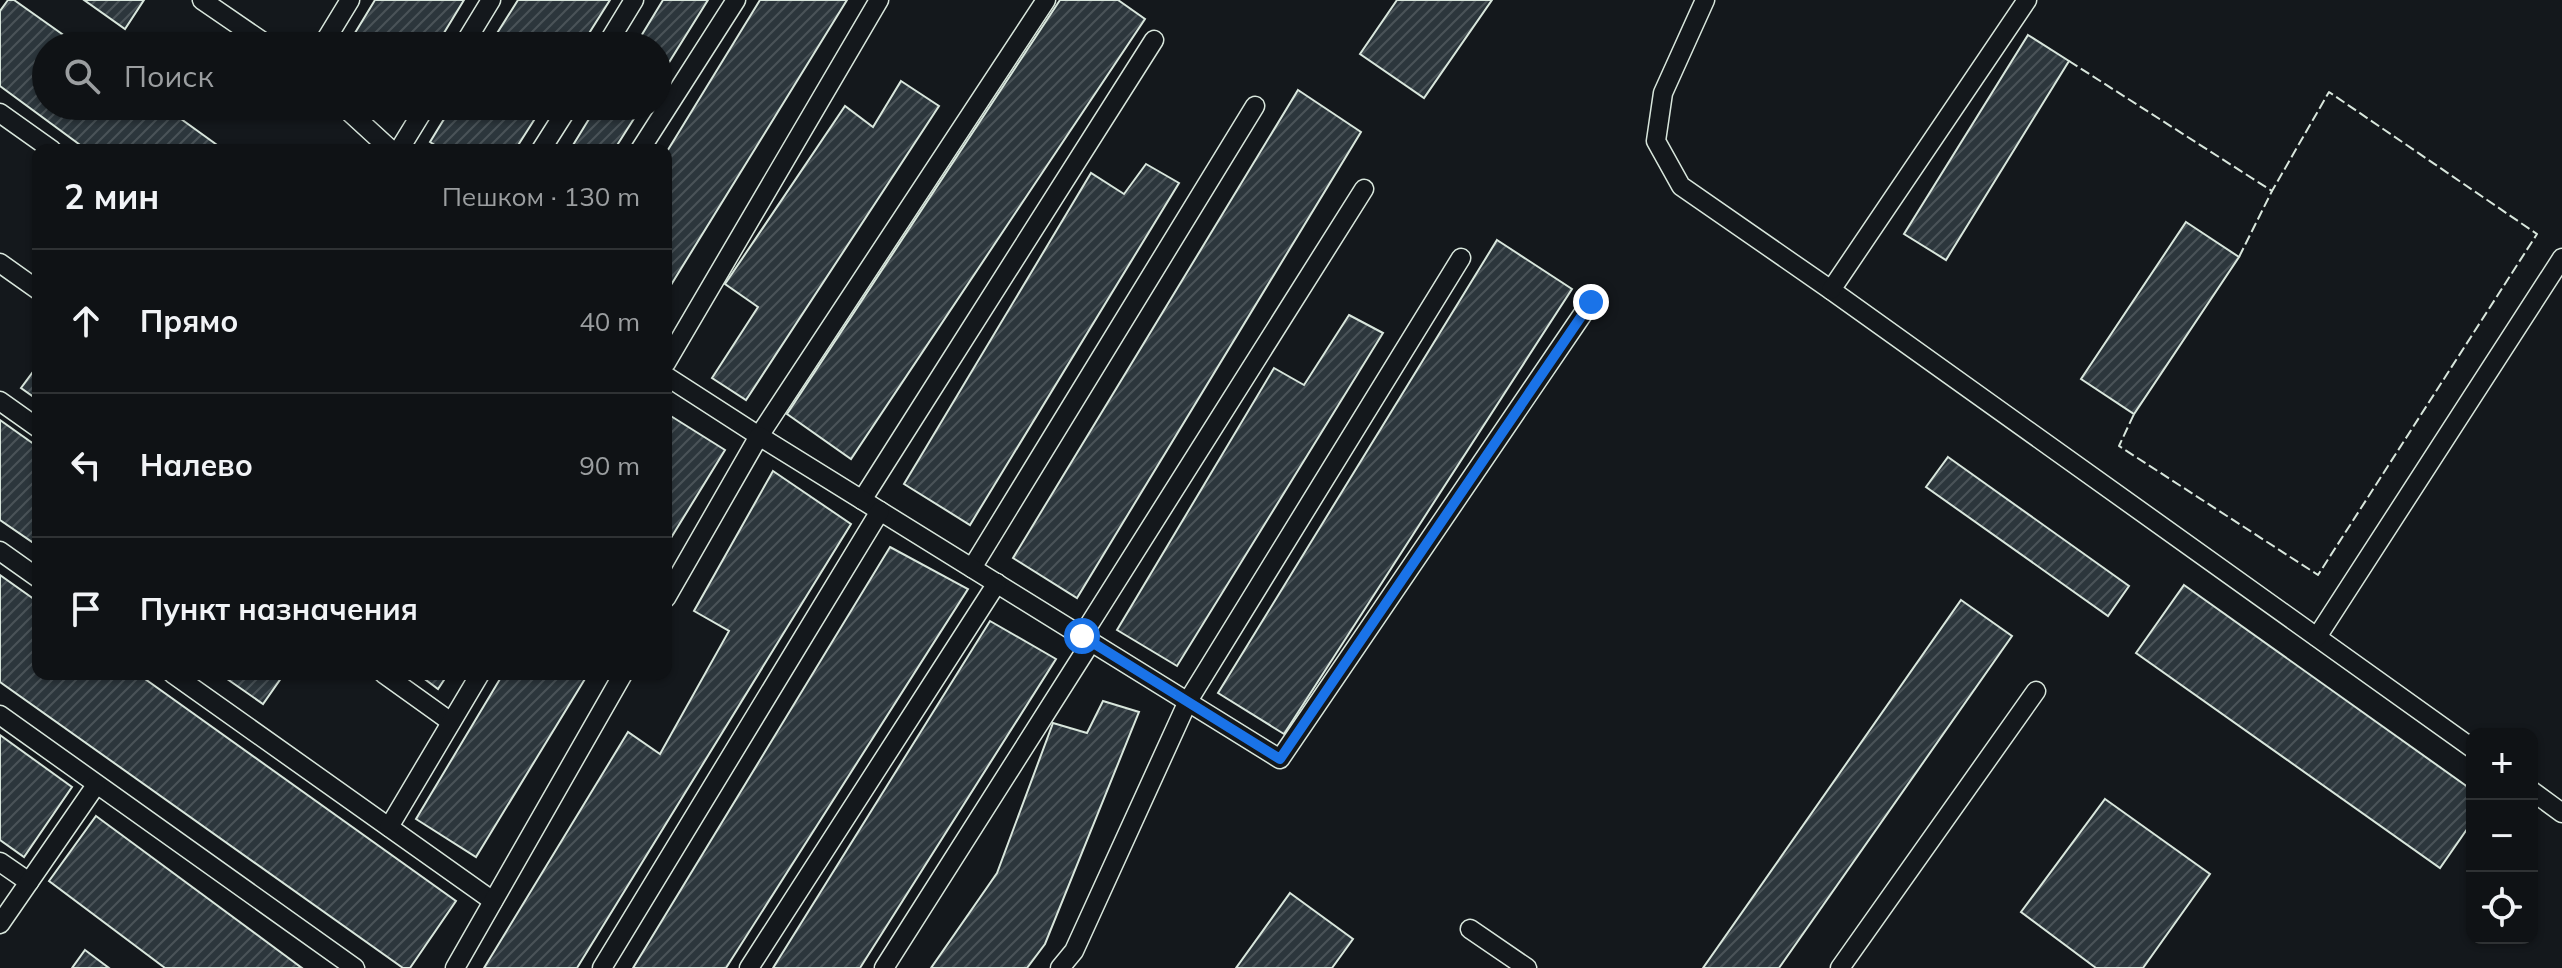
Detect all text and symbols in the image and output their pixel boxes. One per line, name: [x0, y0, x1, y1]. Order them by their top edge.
search box: [32, 32, 672, 120]
icon: search: [60, 54, 104, 98]
text: Поиск: [124, 57, 214, 95]
text: 2 мин: [64, 175, 159, 218]
text: Пешком · 130 m: [442, 180, 640, 213]
route end: [1573, 284, 1609, 320]
icon: ahead: [64, 299, 108, 343]
text: Прямо: [140, 302, 238, 340]
text: 40 m: [579, 305, 640, 338]
icon: left: [64, 443, 108, 487]
text: Налево: [140, 446, 253, 484]
text: 90 m: [579, 449, 640, 482]
icon: arrive: [64, 587, 108, 631]
text: Пункт назначения: [140, 590, 418, 628]
route start: [1064, 618, 1100, 654]
map controls: [2466, 728, 2538, 944]
button: +: [2466, 728, 2538, 800]
button: −: [2466, 800, 2538, 872]
button: locate: [2466, 872, 2538, 944]

